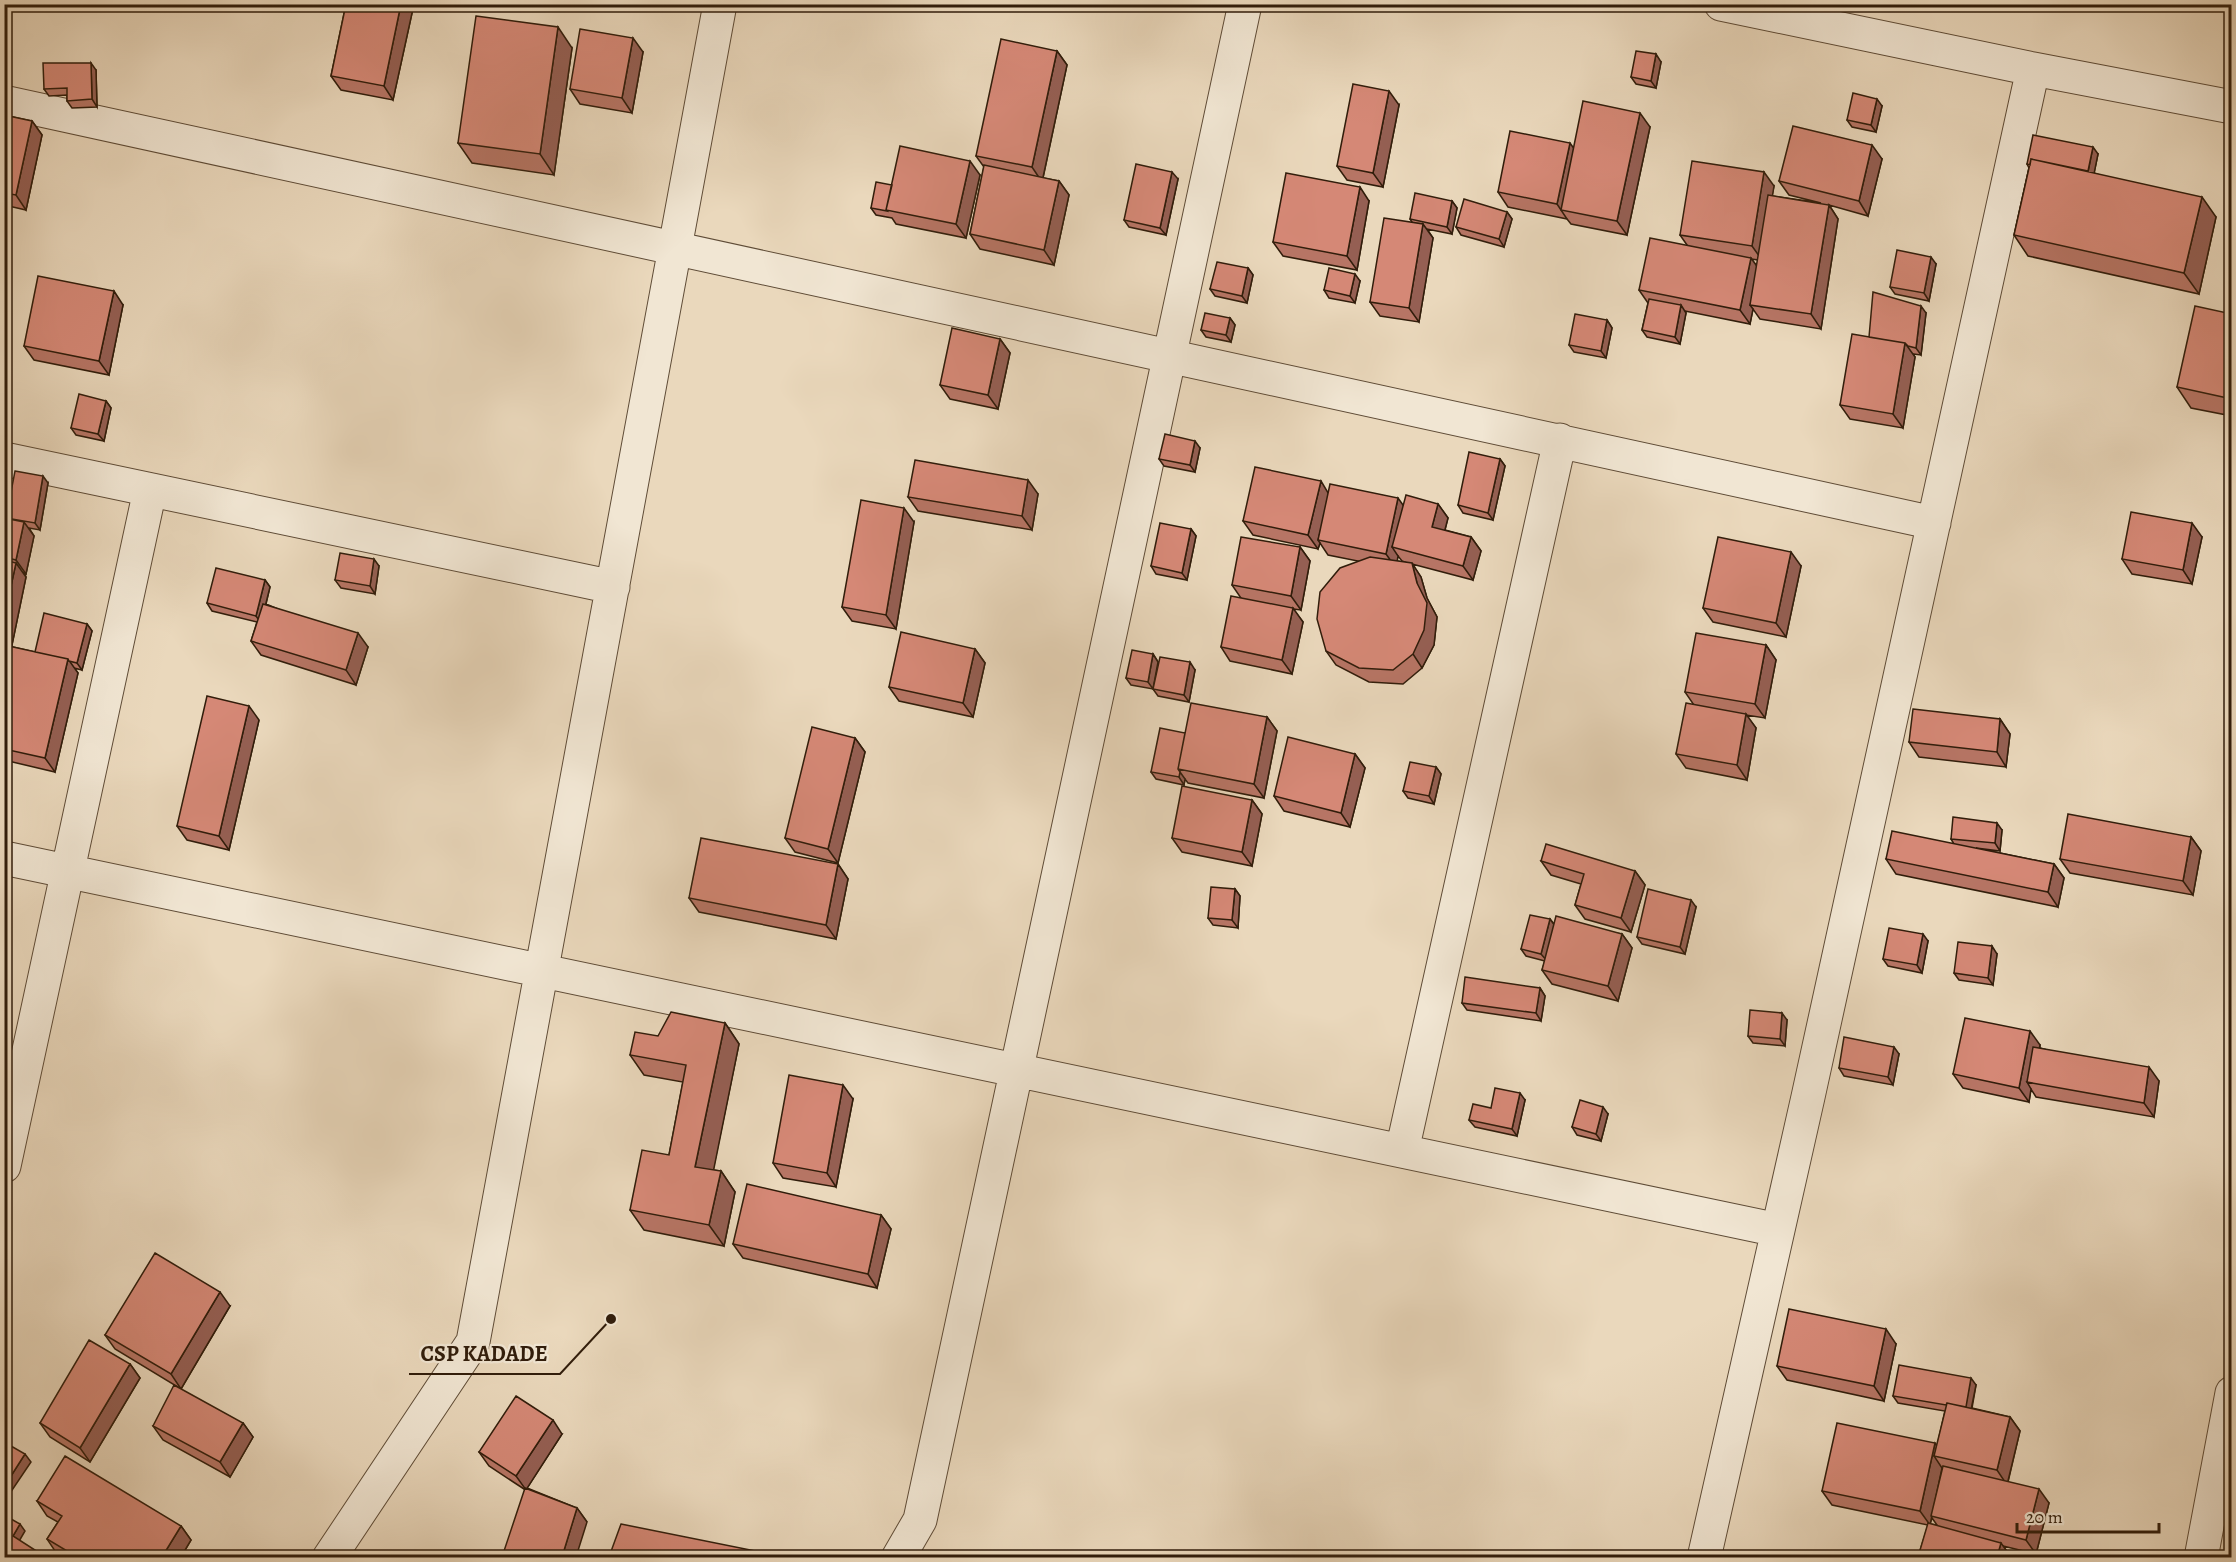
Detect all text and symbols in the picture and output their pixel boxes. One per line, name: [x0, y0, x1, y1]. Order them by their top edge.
callout: CSP KADADE: [409, 1334, 560, 1374]
text: CSP KADADE: [420, 1339, 548, 1369]
scale bar: [2017, 1496, 2160, 1534]
text: 20 m: [2026, 1505, 2063, 1529]

